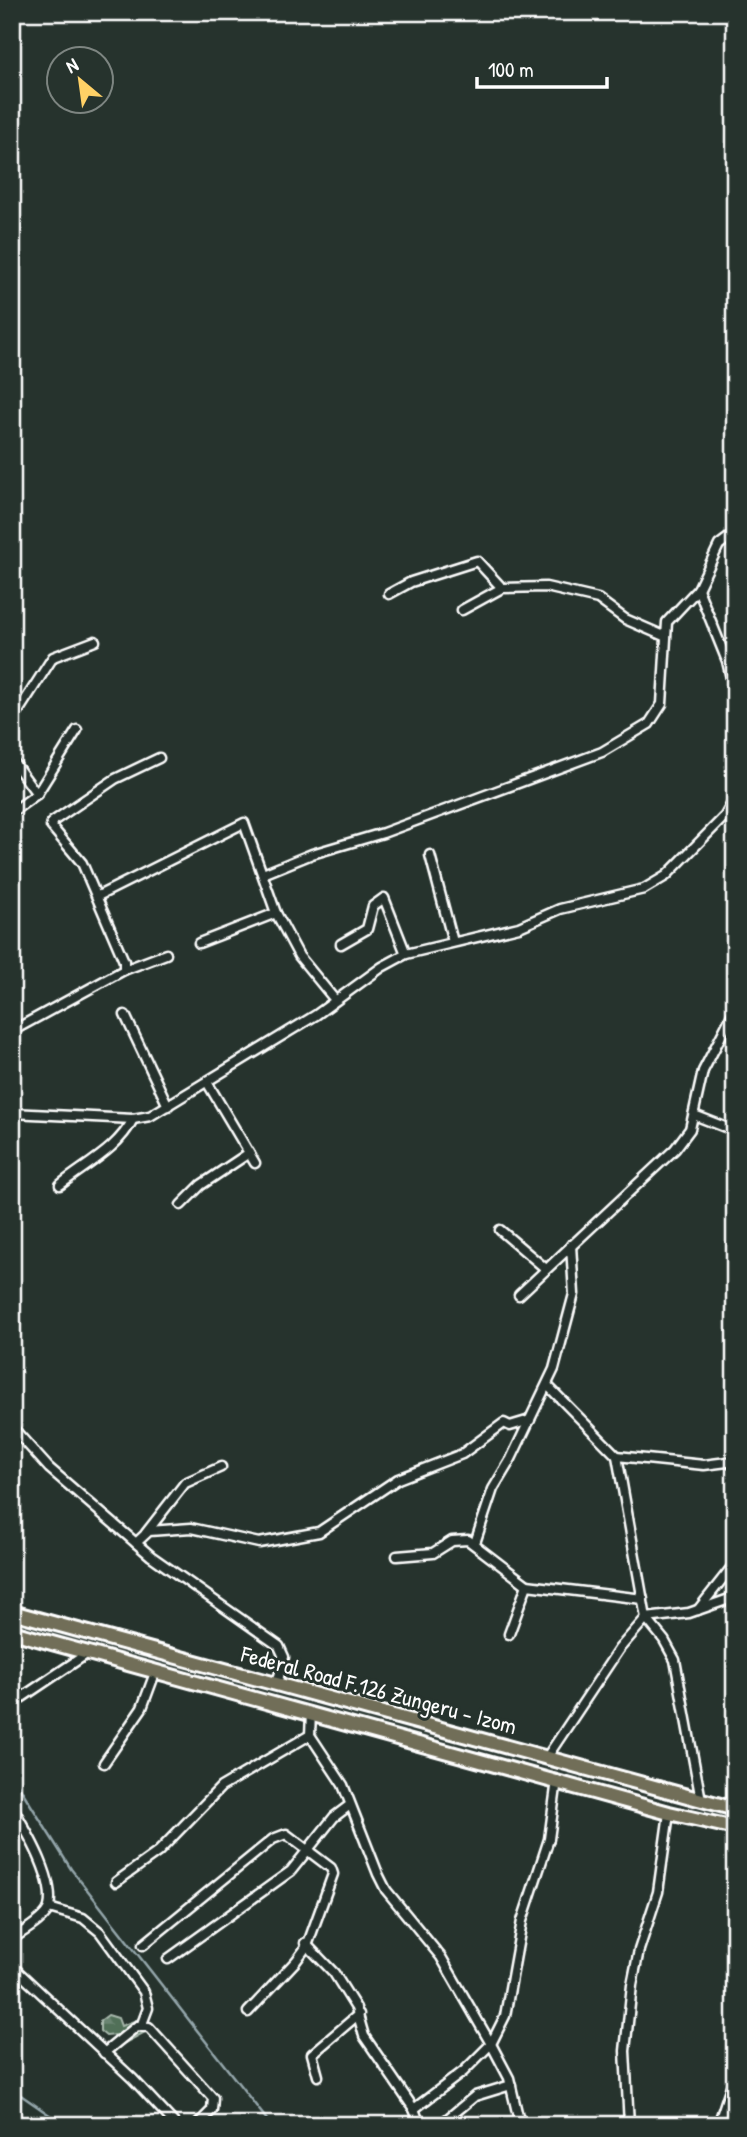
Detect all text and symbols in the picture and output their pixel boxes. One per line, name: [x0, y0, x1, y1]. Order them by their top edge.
north arrow: [46, 46, 116, 116]
scale bar: [477, 46, 607, 90]
text: N: [61, 51, 82, 79]
text: 100 m: [488, 55, 534, 84]
street label: Federal Road F.126 Zungeru - Izom: [237, 1638, 520, 1741]

